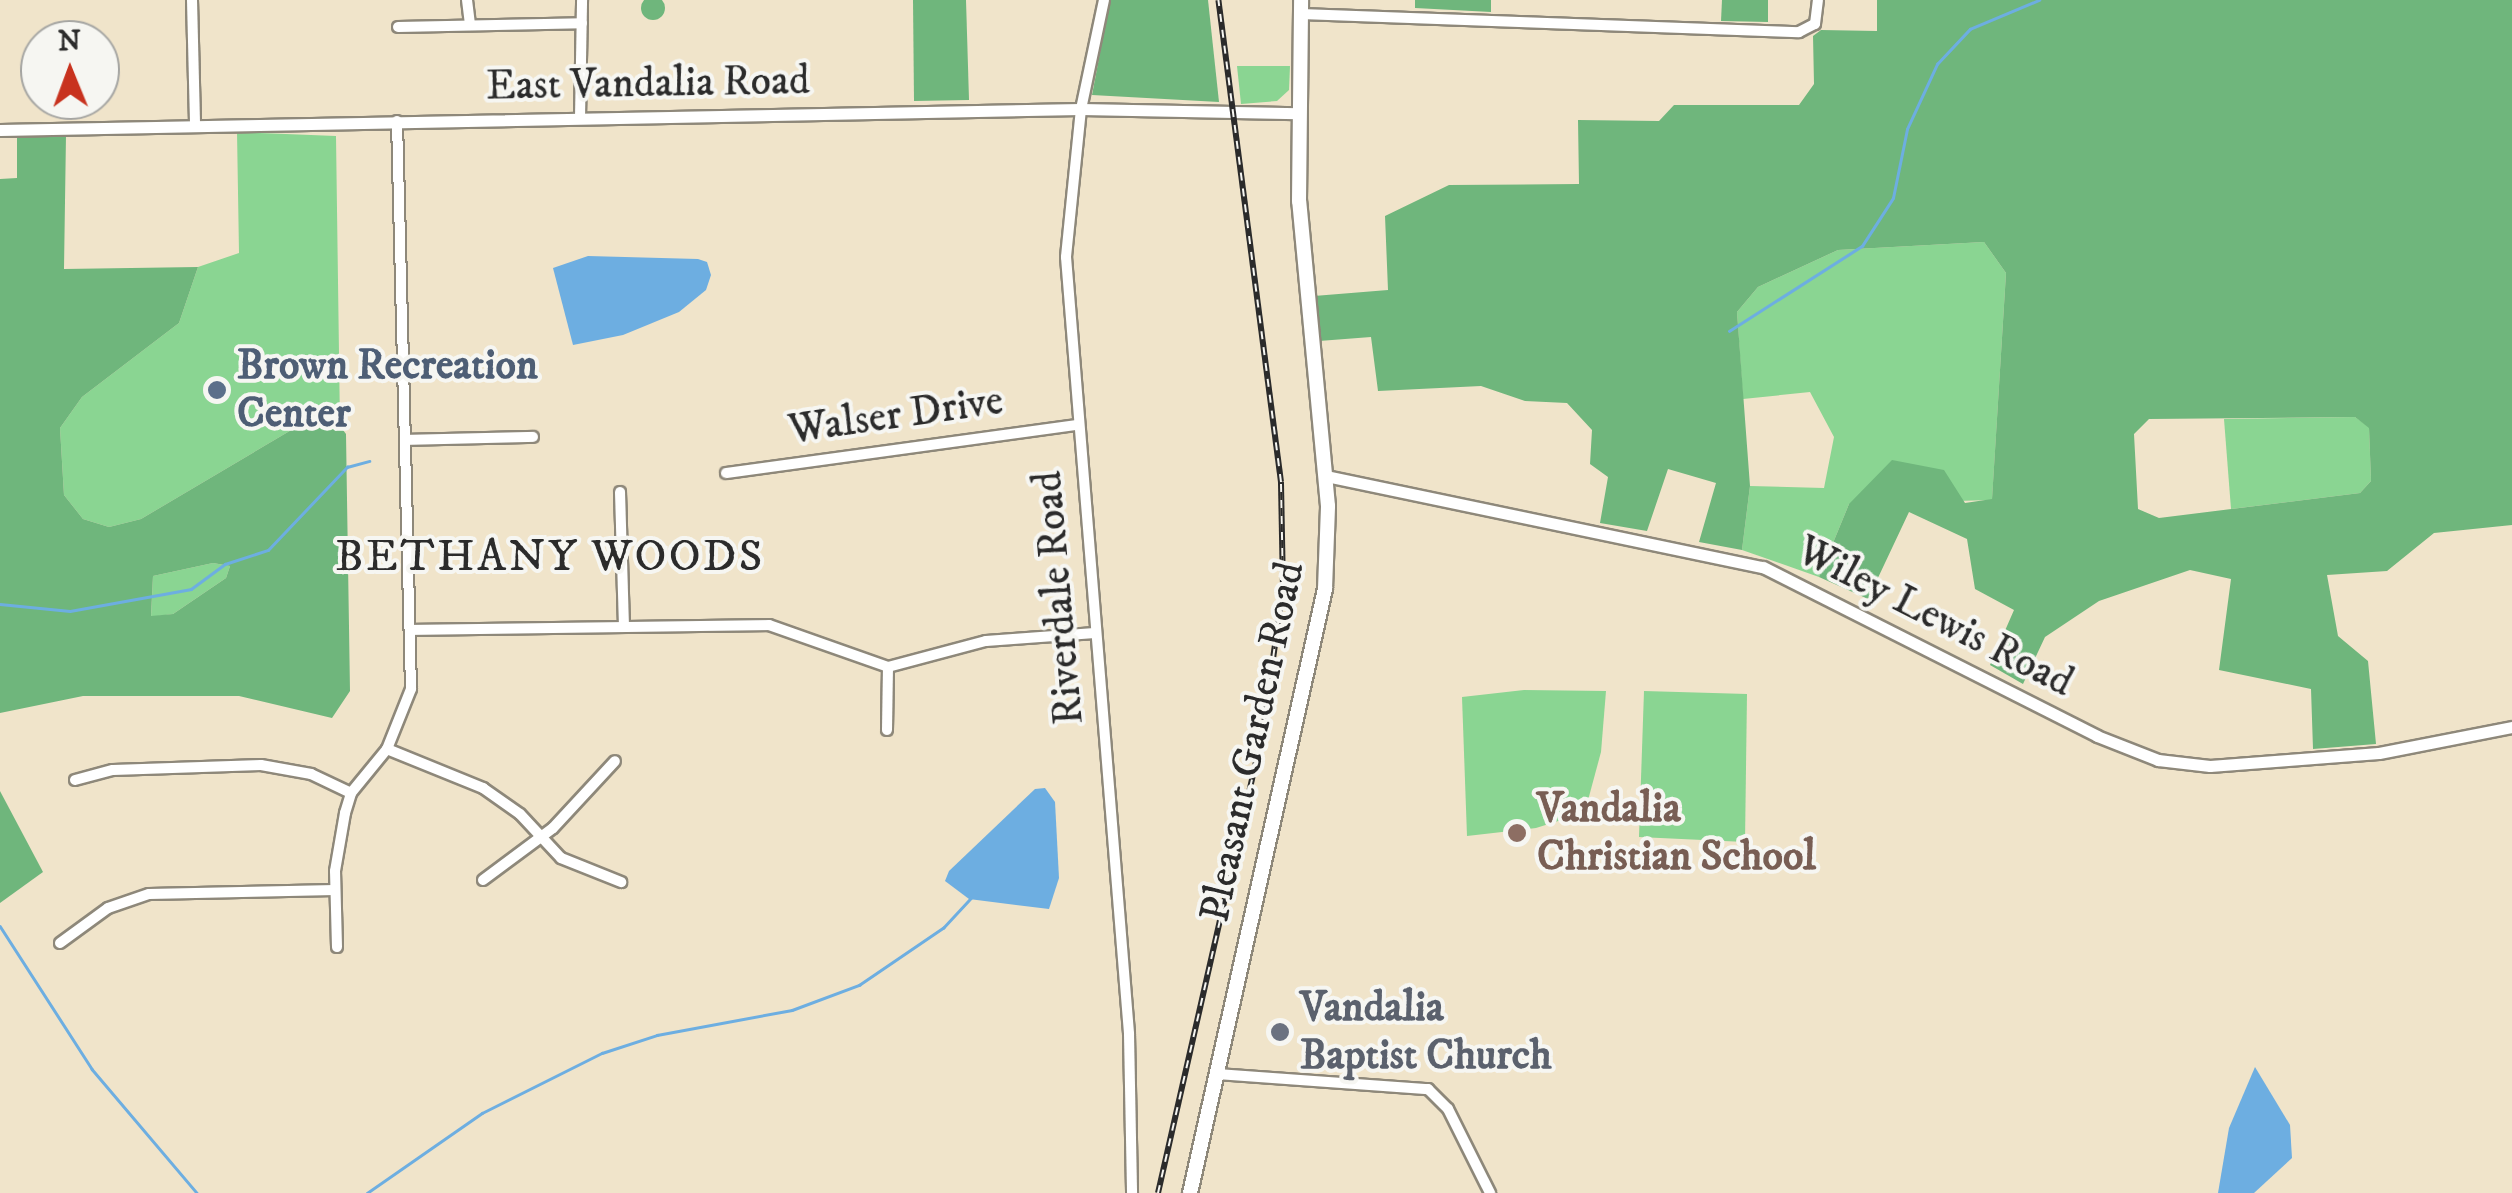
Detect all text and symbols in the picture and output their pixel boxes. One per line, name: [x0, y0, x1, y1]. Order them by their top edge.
north arrow: [20, 20, 120, 120]
text: N: [58, 24, 81, 59]
street label: East Vandalia Road: [486, 56, 810, 112]
place label: Brown Recreation Center: [237, 341, 538, 440]
street label: Walser Drive: [786, 376, 1006, 456]
marker: Brown Recreation Center: [206, 379, 228, 401]
street label: Riverdale Road: [1023, 469, 1095, 727]
street label: Wiley Lewis Road: [1788, 526, 2082, 708]
district label: BETHANY WOODS: [335, 531, 765, 585]
street label: Pleasant Garden Road: [1190, 557, 1316, 927]
place label: Vandalia Christian School: [1537, 784, 1816, 882]
marker: Vandalia Christian School: [1506, 822, 1528, 844]
place label: Vandalia Baptist Church: [1300, 983, 1552, 1082]
marker: Vandalia Baptist Church: [1269, 1021, 1291, 1043]

